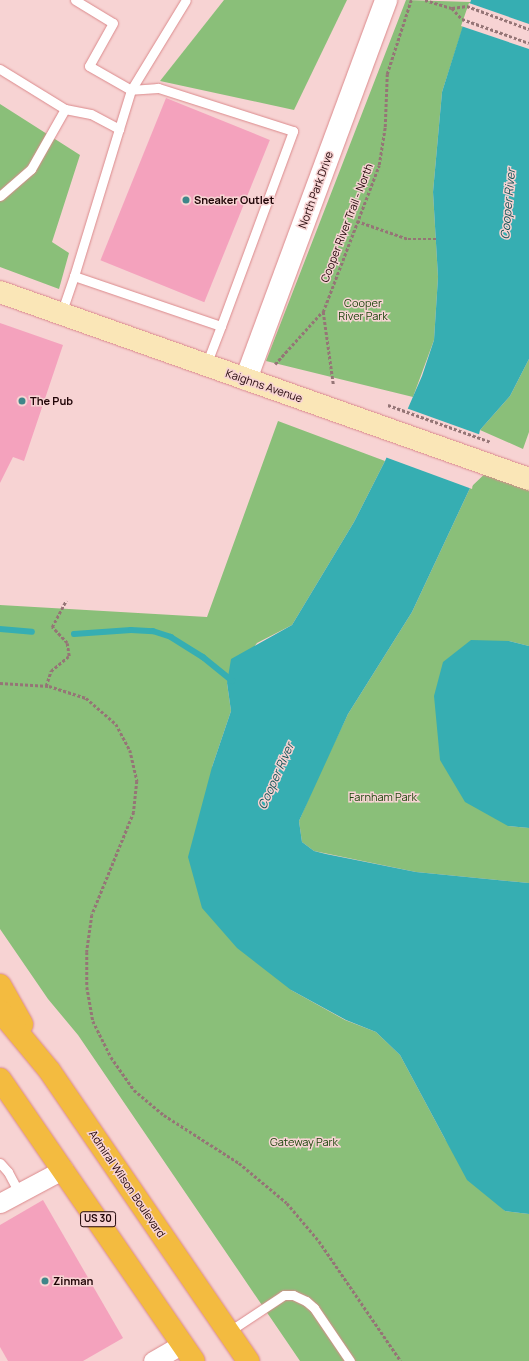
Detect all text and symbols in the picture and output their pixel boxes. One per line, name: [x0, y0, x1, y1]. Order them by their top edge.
street label: North Park Drive: [296, 150, 336, 230]
street label: Cooper River Trail - North: [318, 162, 376, 284]
water label: Cooper River: [498, 168, 518, 240]
place label: Sneaker Outlet: [194, 193, 274, 207]
marker: Sneaker Outlet: [181, 195, 191, 205]
park label: Cooper River Park: [338, 297, 388, 323]
street label: Kaighns Avenue: [224, 367, 304, 405]
place label: The Pub: [30, 394, 73, 408]
marker: The Pub: [17, 396, 27, 406]
water label: Cooper River: [255, 741, 297, 811]
park label: Farnham Park: [349, 790, 417, 804]
street label: Admiral Wilson Boulevard: [86, 1128, 168, 1240]
park label: Gateway Park: [270, 1135, 338, 1149]
road number: US 30: [80, 1211, 116, 1227]
place label: Zinman: [53, 1274, 93, 1288]
marker: Zinman: [40, 1276, 50, 1286]

